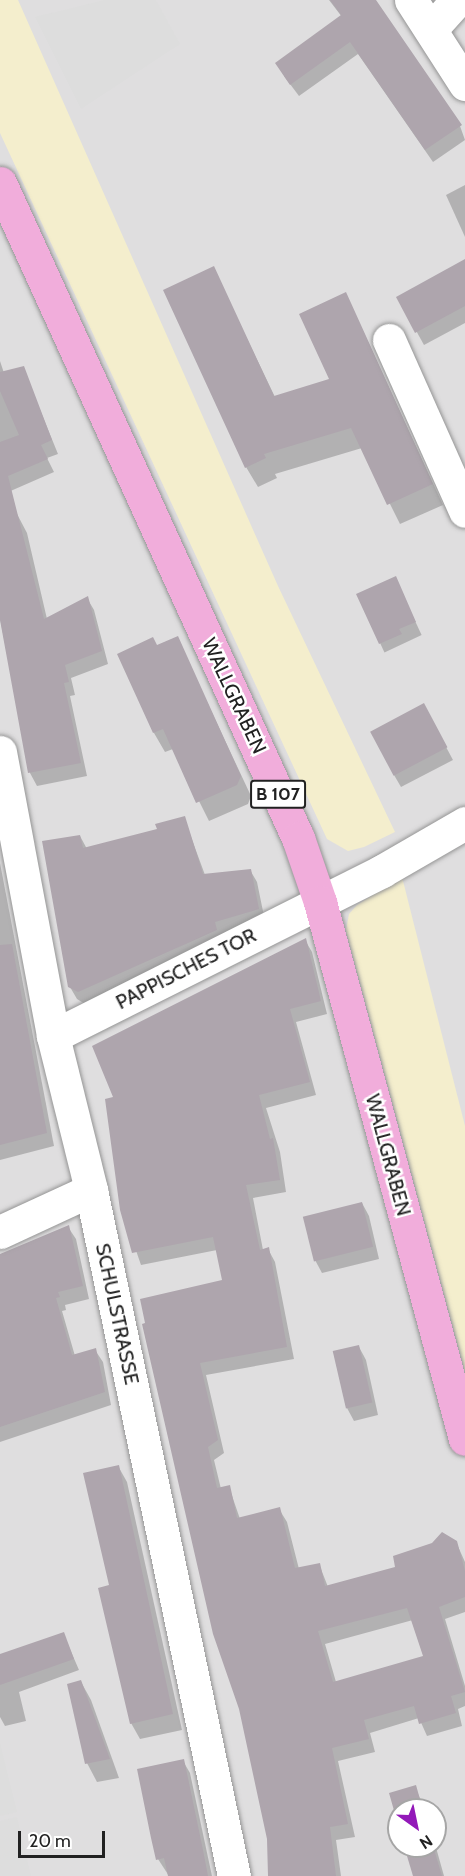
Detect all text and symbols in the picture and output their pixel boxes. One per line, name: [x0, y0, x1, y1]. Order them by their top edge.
street label: WALLGRABEN: [197, 634, 271, 758]
road number: B 107: [250, 779, 306, 809]
street label: PAPPISCHES TOR: [112, 923, 260, 1015]
street label: WALLGRABEN: [360, 1092, 416, 1218]
street label: SCHULSTRASSE: [90, 1241, 144, 1387]
north arrow: [387, 1798, 447, 1858]
scale bar: [21, 1819, 108, 1857]
text: 20 m: [29, 1830, 71, 1852]
text: N: [416, 1831, 436, 1853]

